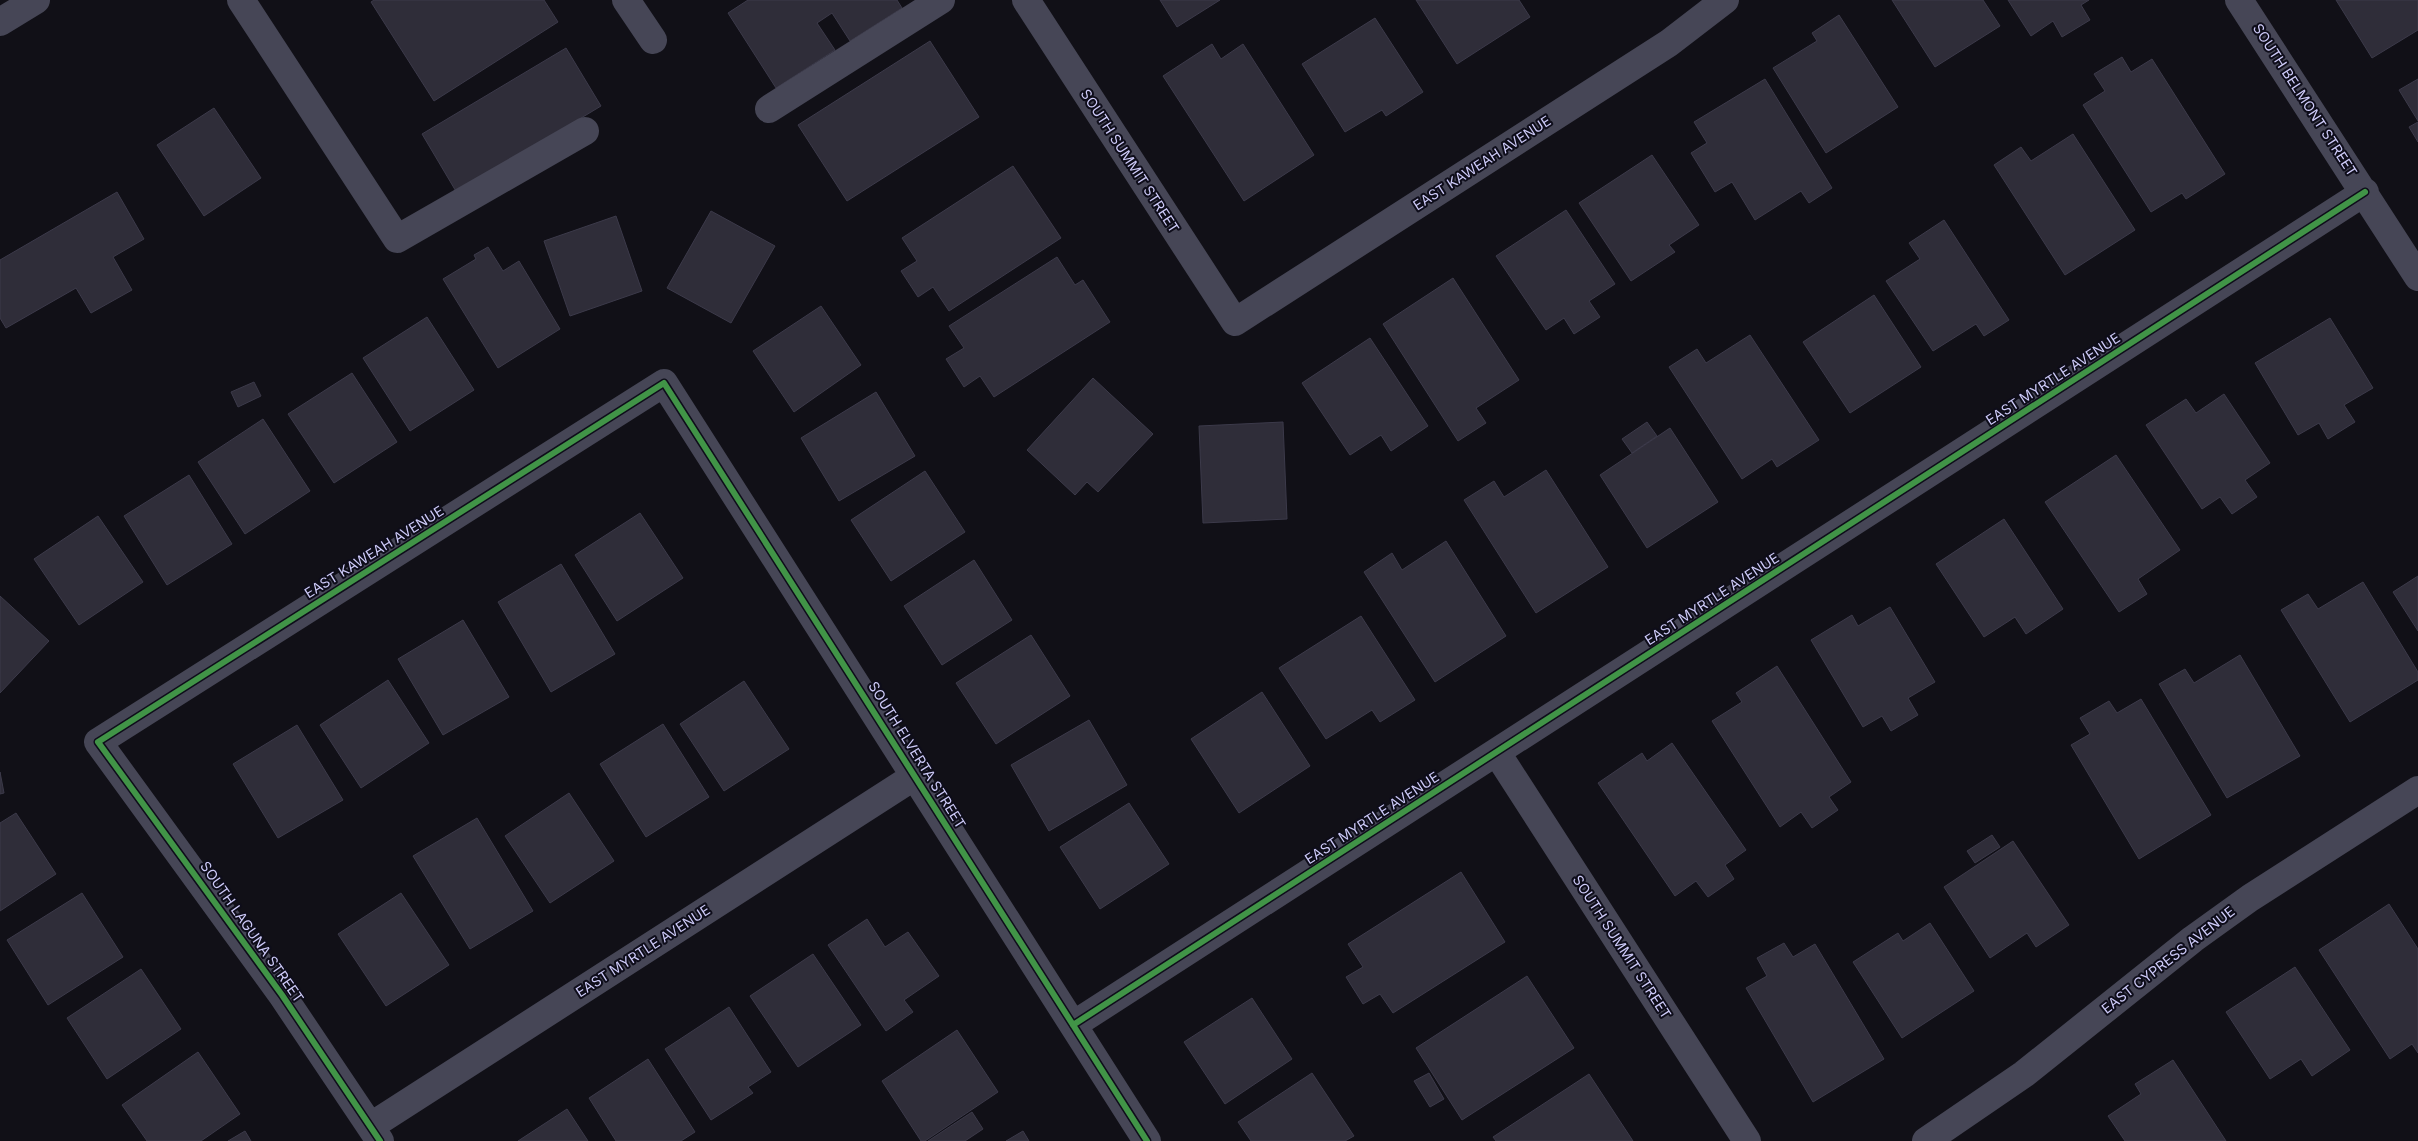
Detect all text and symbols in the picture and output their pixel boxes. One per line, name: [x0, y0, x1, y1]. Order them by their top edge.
street label: SOUTH BELMONT STREET: [2250, 20, 2361, 179]
street label: SOUTH SUMMIT STREET: [1078, 86, 1183, 236]
street label: EAST KAWEAH AVENUE: [1410, 112, 1554, 213]
street label: EAST MYRTLE AVENUE: [1982, 329, 2123, 428]
street label: EAST KAWEAH AVENUE: [301, 502, 446, 601]
street label: EAST MYRTLE AVENUE: [1641, 549, 1782, 648]
street label: SOUTH ELVERTA STREET: [865, 678, 970, 831]
street label: EAST MYRTLE AVENUE: [1301, 768, 1442, 867]
street label: SOUTH LAGUNA STREET: [197, 858, 308, 1006]
street label: SOUTH SUMMIT STREET: [1570, 872, 1675, 1022]
street label: EAST MYRTLE AVENUE: [572, 901, 713, 1000]
street label: EAST CYPRESS AVENUE: [2098, 902, 2238, 1017]

